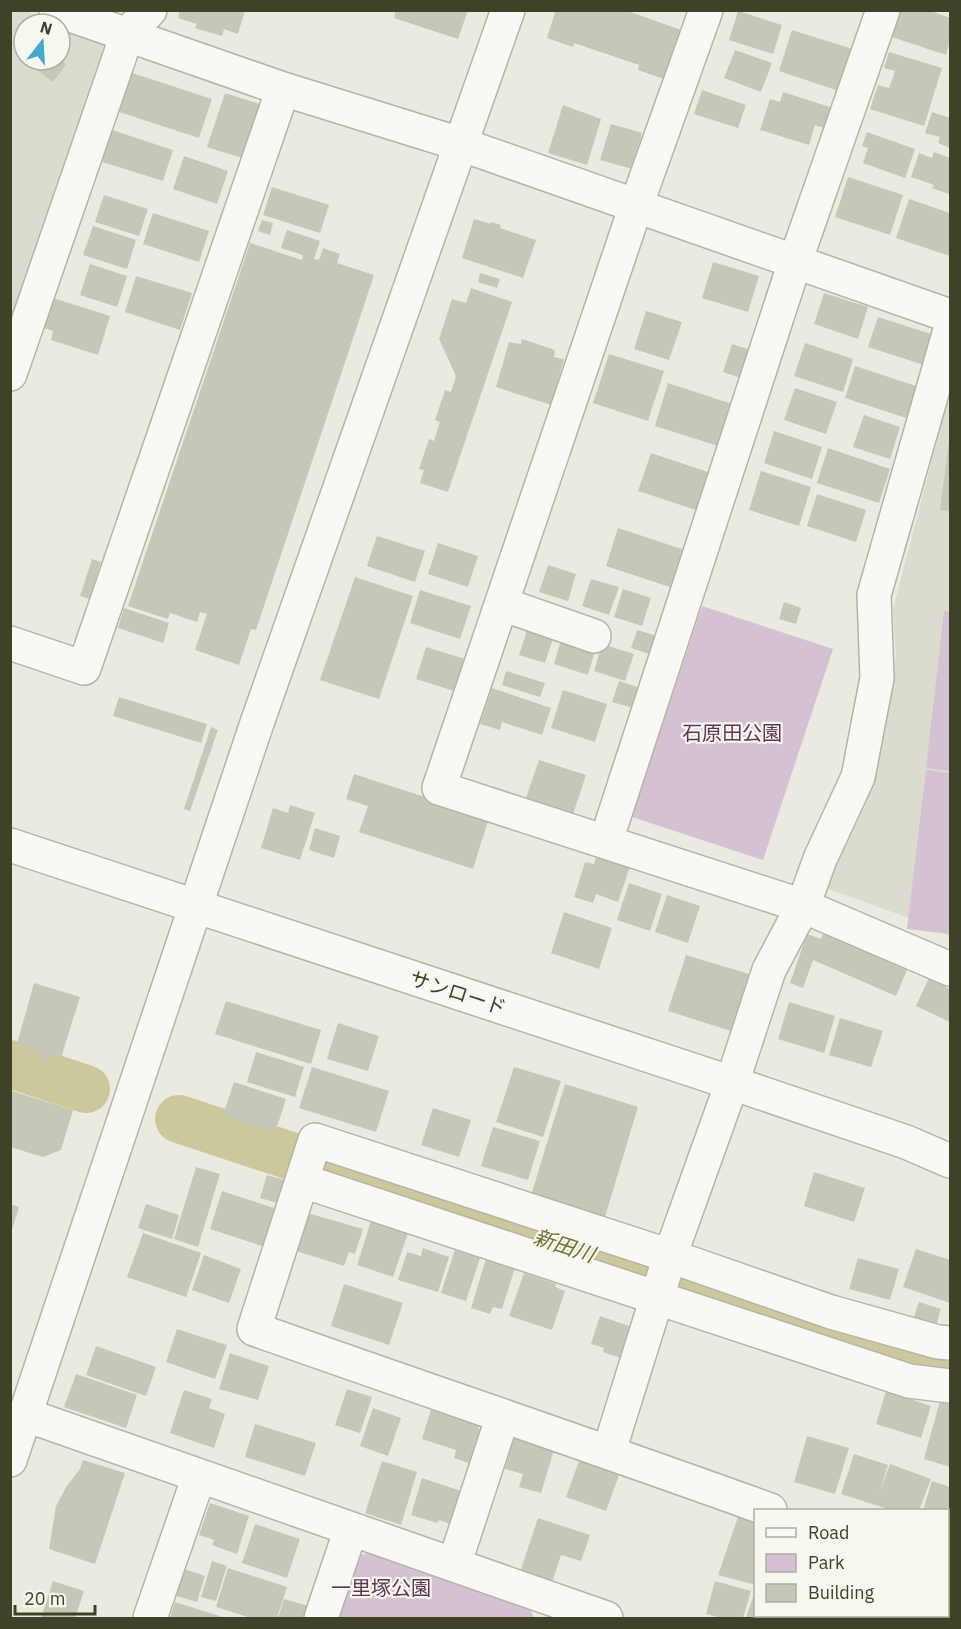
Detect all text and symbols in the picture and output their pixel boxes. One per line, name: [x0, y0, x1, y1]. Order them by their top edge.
north arrow: [12, 12, 72, 72]
text: N: [38, 16, 55, 39]
park label: 石原田公園: [682, 719, 782, 746]
street label: サンロード: [406, 964, 510, 1021]
water label: 新田川: [530, 1222, 600, 1269]
legend: [754, 1509, 949, 1617]
text: Road: [808, 1521, 849, 1544]
text: Park: [808, 1551, 845, 1574]
park label: 一里塚公園: [331, 1574, 431, 1601]
scale bar: [15, 1578, 94, 1616]
text: Building: [808, 1581, 875, 1604]
text: 20 m: [24, 1587, 66, 1610]

